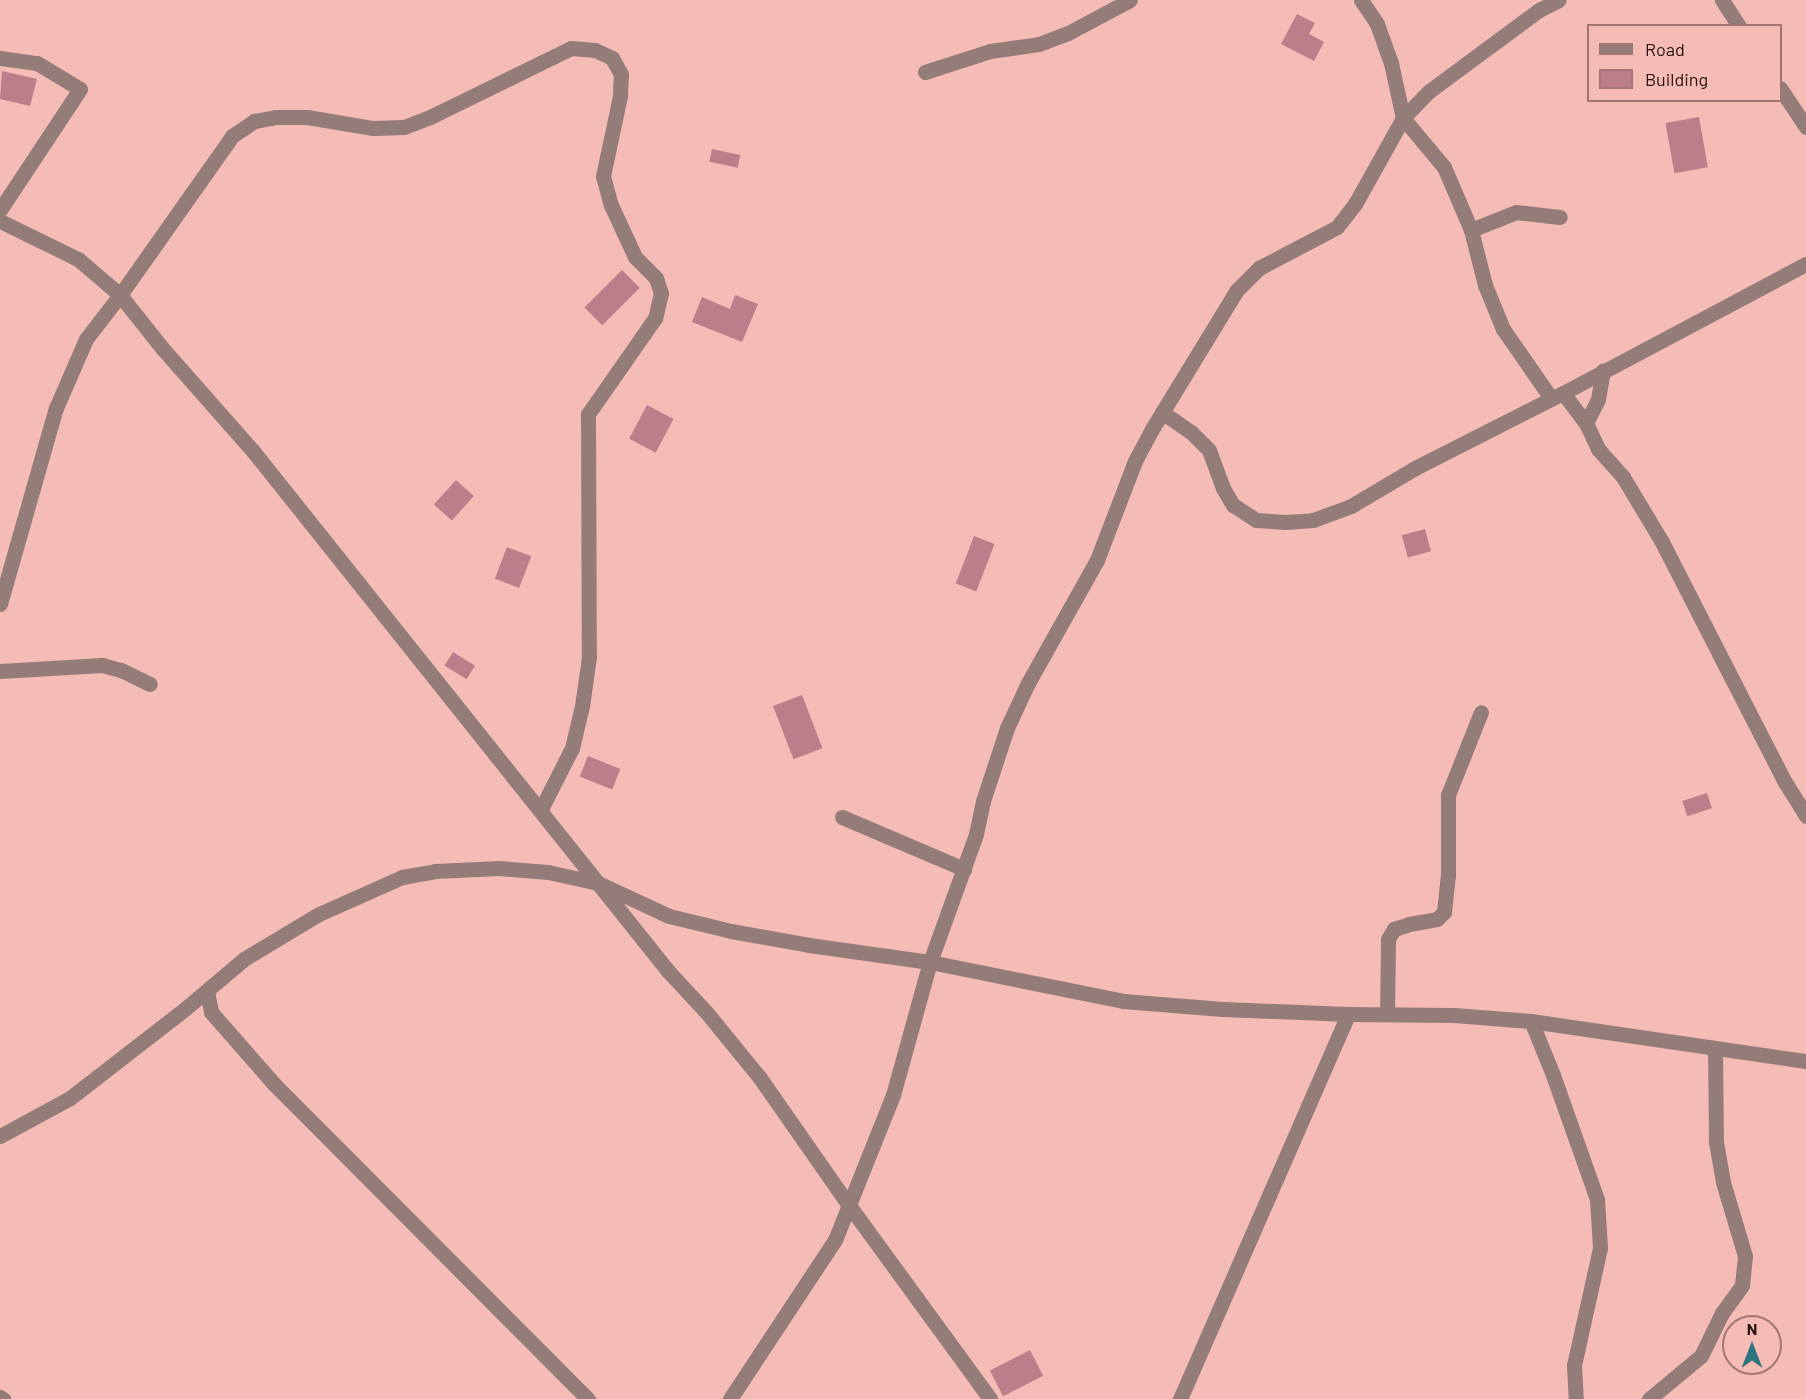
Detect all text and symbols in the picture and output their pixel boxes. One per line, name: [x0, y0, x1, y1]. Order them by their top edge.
legend: [1587, 24, 1782, 102]
text: Road: [1645, 38, 1685, 60]
text: Building: [1645, 68, 1708, 90]
north arrow: [1722, 1315, 1782, 1375]
text: N: [1747, 1319, 1757, 1338]

